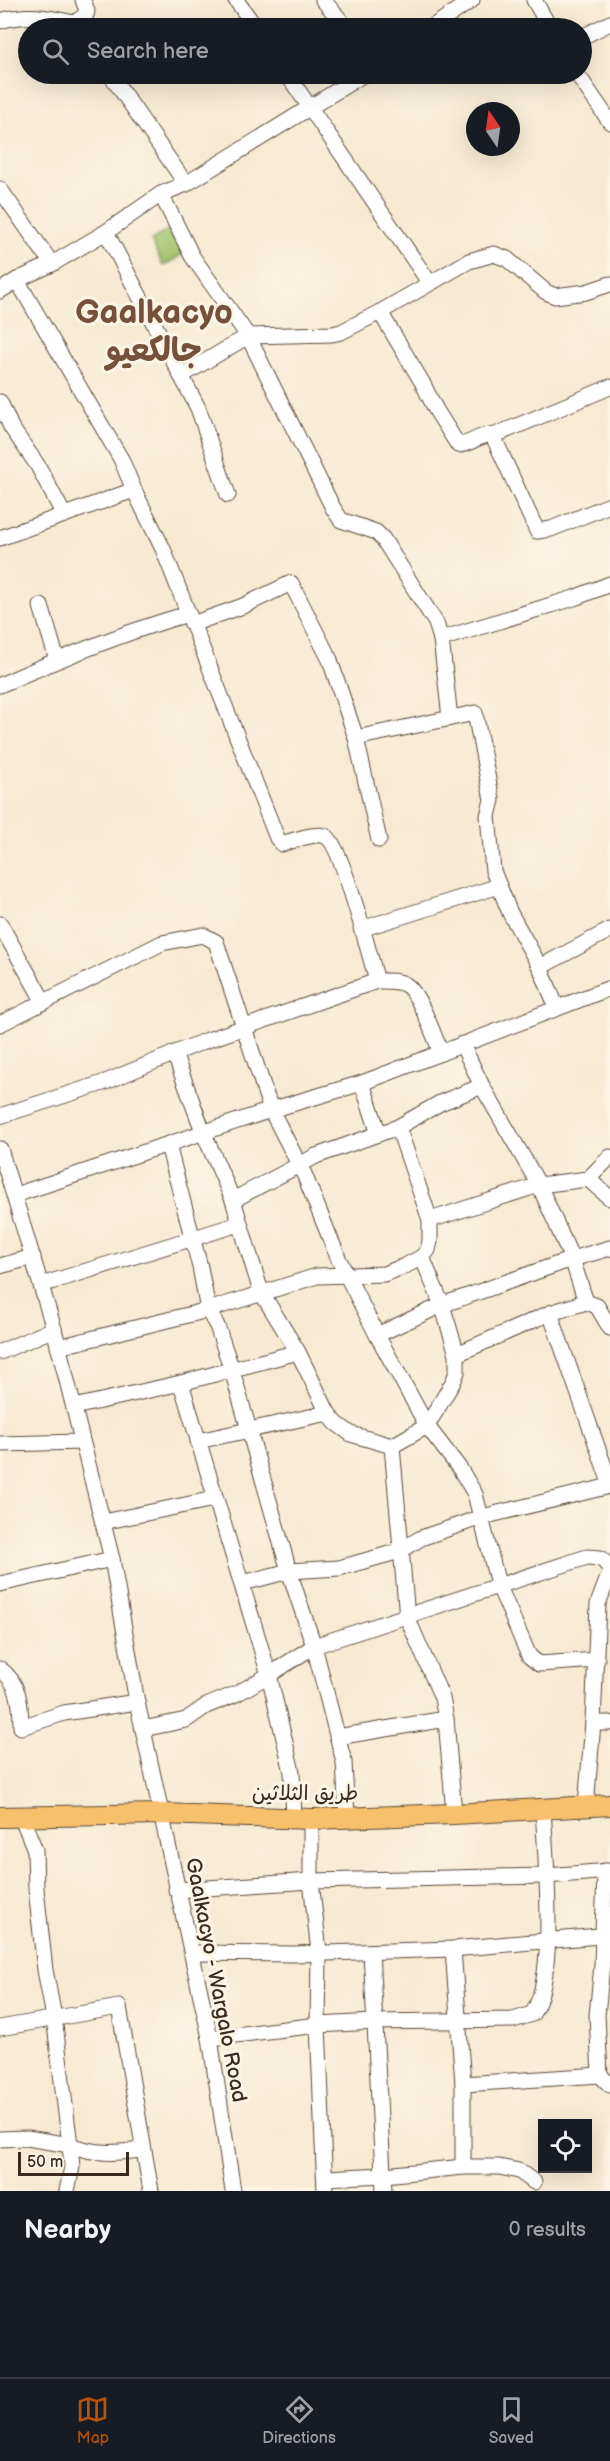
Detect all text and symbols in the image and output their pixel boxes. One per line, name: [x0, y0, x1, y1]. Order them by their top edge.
search box: [18, 18, 592, 84]
icon: search: [39, 35, 72, 68]
text: Search here: [87, 38, 209, 65]
north arrow: [466, 102, 520, 156]
district label: Gaalkacyo جالكعيو: [75, 293, 233, 371]
street label: طريق الثلاثين: [252, 1781, 358, 1806]
street label: Gaalkacyo - Wargalo Road: [180, 1856, 252, 2104]
map controls: [538, 2119, 592, 2173]
button: locate: [538, 2119, 592, 2173]
scale bar: [18, 2149, 129, 2176]
text: 50 m: [27, 2153, 63, 2172]
text: Nearby: [24, 2215, 111, 2246]
text: 0 results: [509, 2218, 586, 2242]
tab: Map: [76, 2393, 109, 2448]
tab: Directions: [262, 2393, 336, 2448]
tab: Saved: [489, 2393, 534, 2448]

